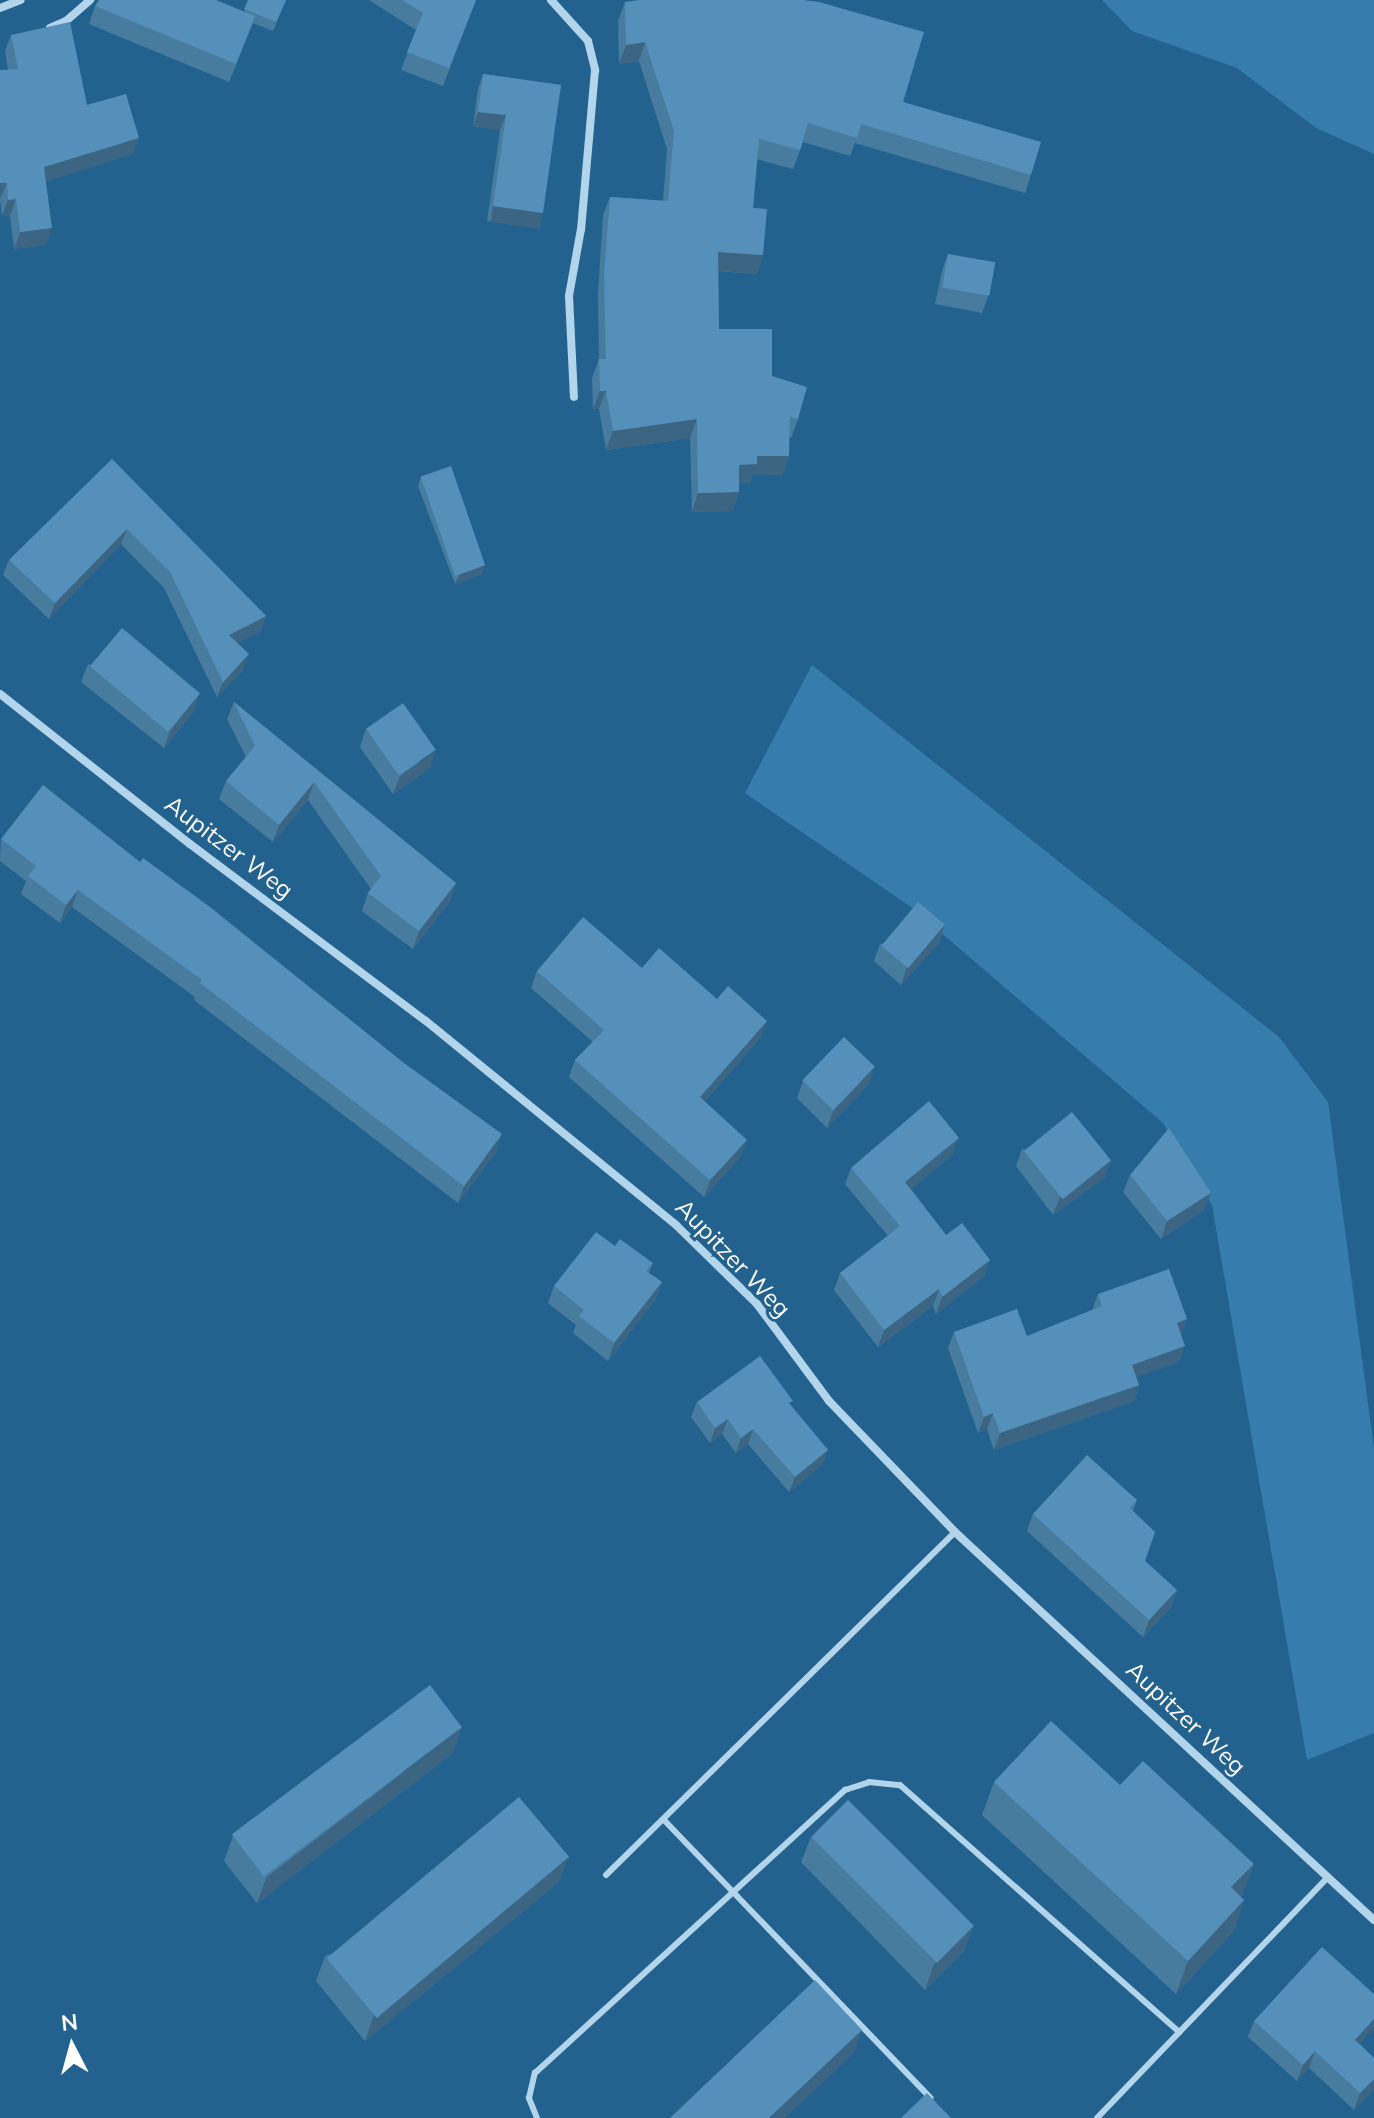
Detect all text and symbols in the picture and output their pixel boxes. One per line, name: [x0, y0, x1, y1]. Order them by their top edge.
street label: Aupitzer Weg: [159, 789, 299, 905]
street label: Aupitzer Weg: [669, 1193, 797, 1323]
street label: Aupitzer Weg: [1120, 1655, 1252, 1781]
north arrow: [32, 2006, 112, 2086]
text: N: [60, 2007, 79, 2037]

